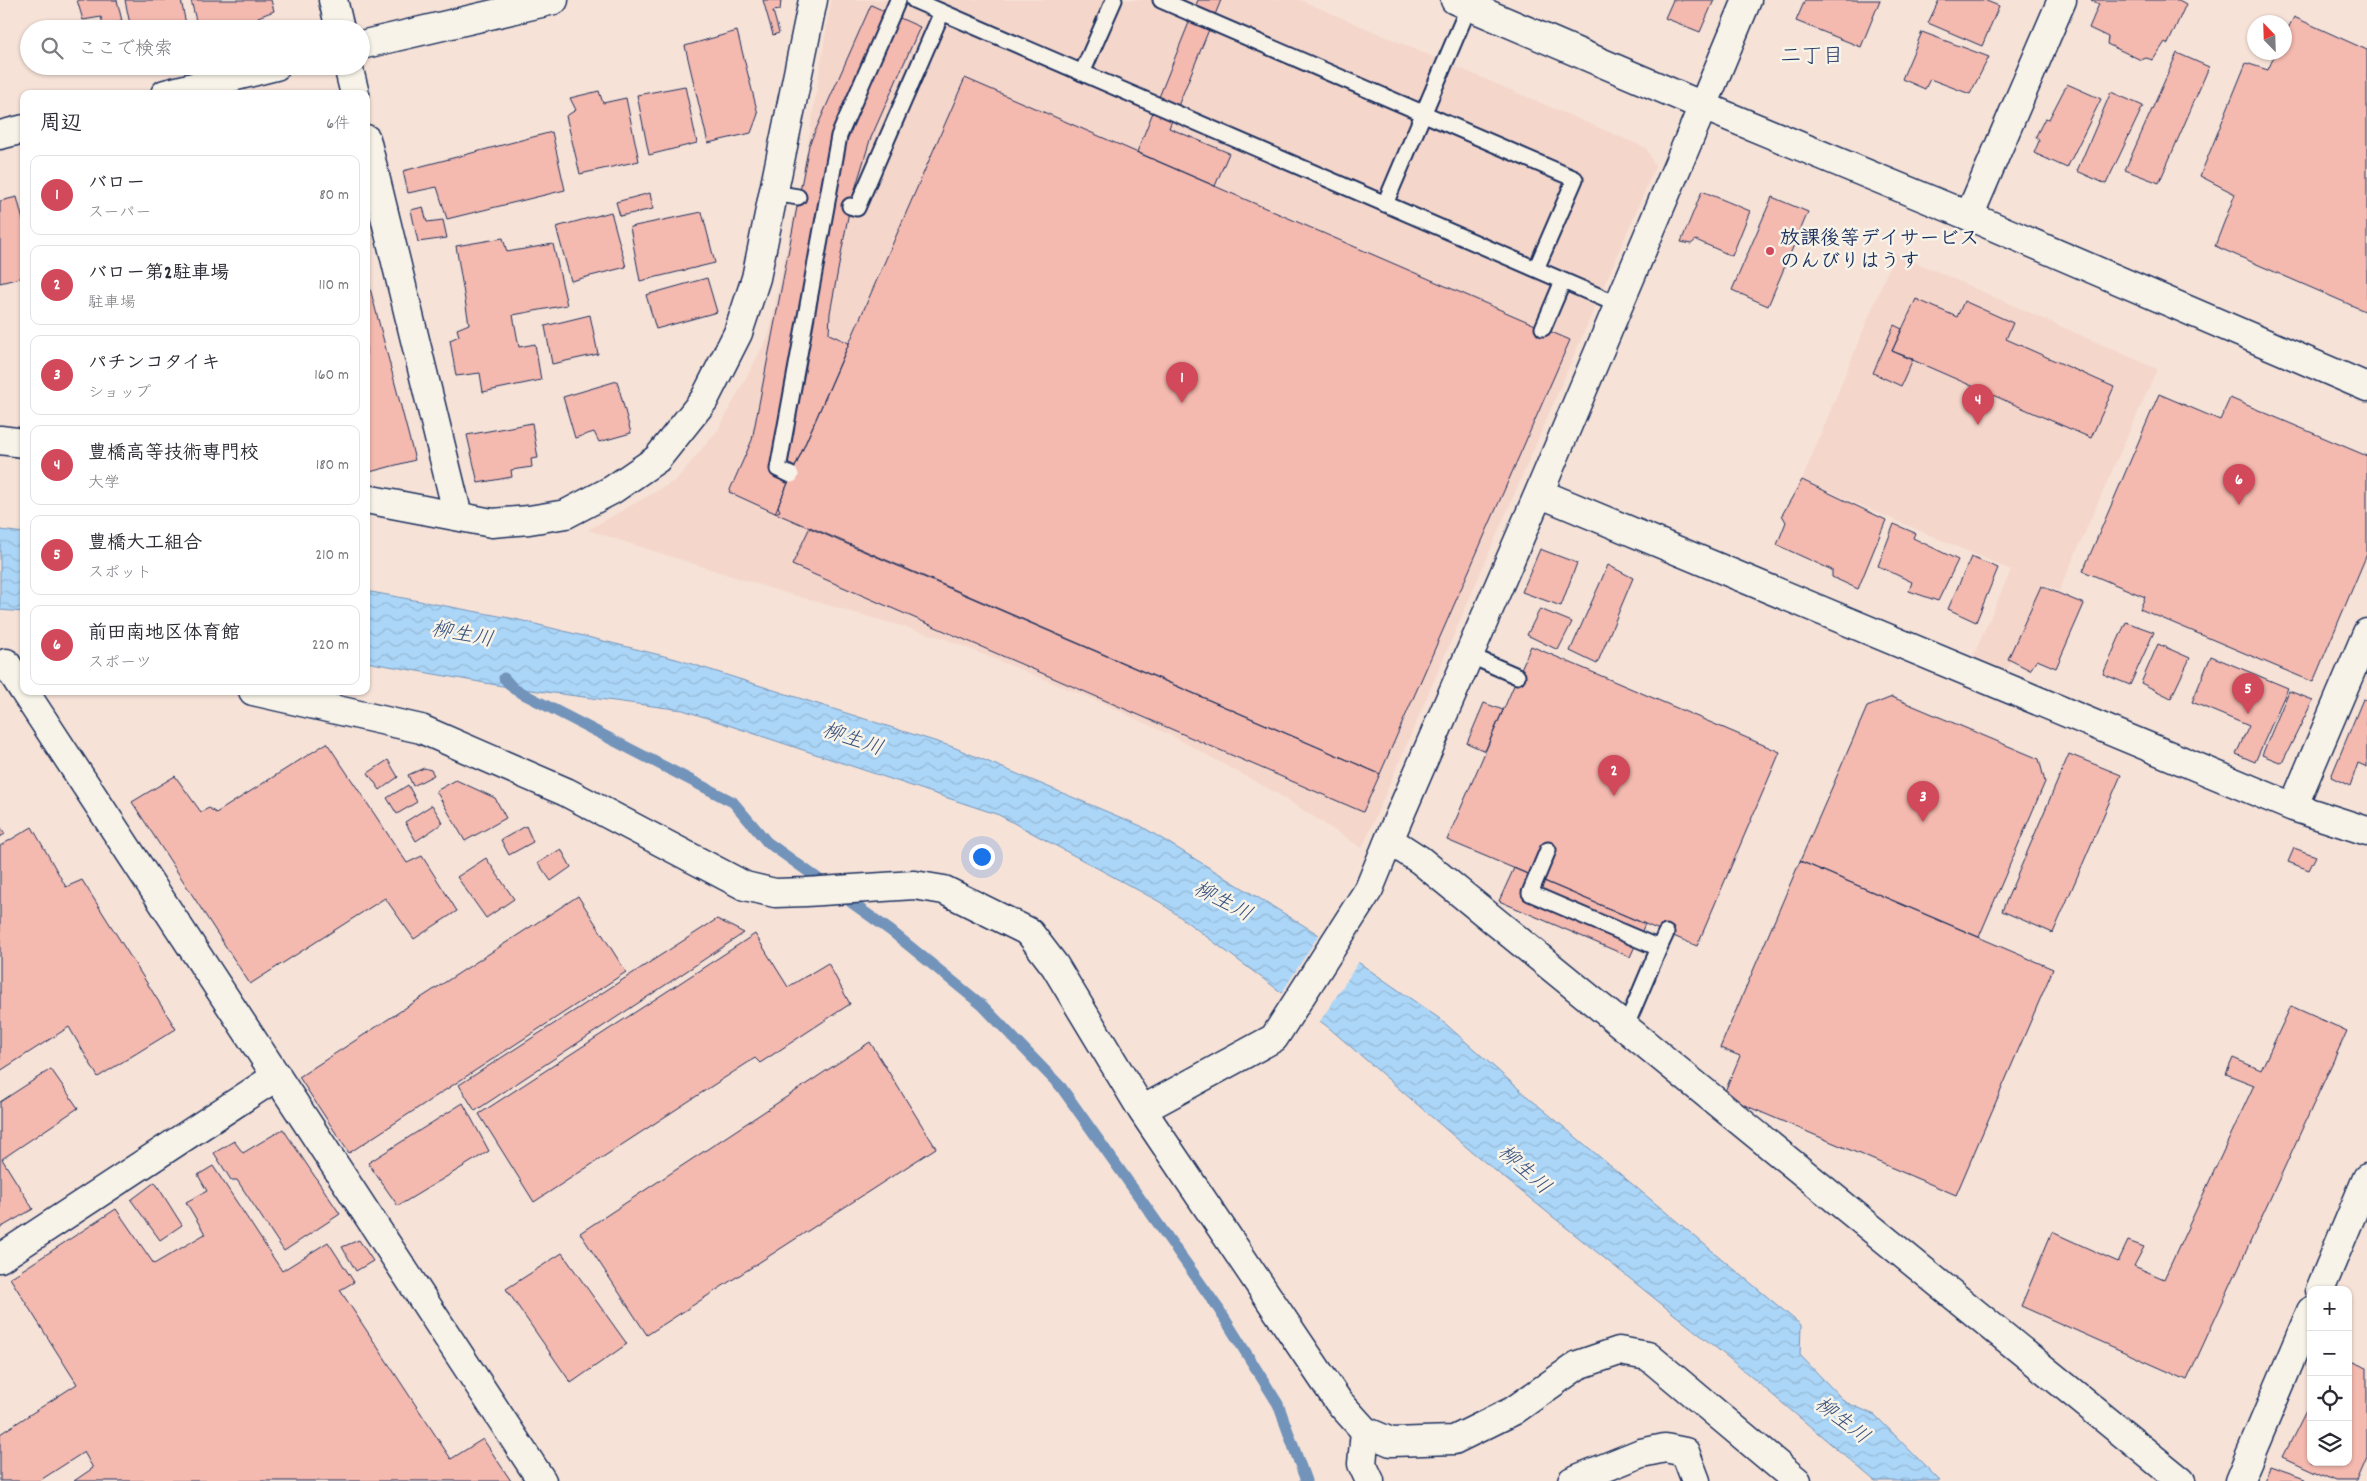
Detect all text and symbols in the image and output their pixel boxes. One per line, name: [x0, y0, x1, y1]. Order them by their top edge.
north arrow: [2247, 15, 2292, 60]
search box: [20, 20, 370, 75]
icon: search: [38, 34, 66, 62]
text: ここで検索: [78, 37, 173, 64]
district label: 二丁目: [1781, 43, 1844, 73]
text: 周辺: [40, 110, 82, 140]
text: 6件: [326, 113, 350, 136]
text: バロー: [88, 171, 145, 198]
text: 1: [55, 184, 59, 207]
text: 80 m: [319, 184, 349, 207]
text: スーパー: [88, 202, 151, 225]
place label: 放課後等デイサービス のんびりはうす: [1780, 226, 1979, 277]
marker: 放課後等デイサービス のんびりはうす: [1764, 245, 1776, 257]
text: バロー第2駐車場: [88, 261, 229, 288]
text: 2: [54, 274, 61, 297]
text: 110 m: [319, 274, 349, 297]
text: 駐車場: [88, 292, 136, 315]
text: パチンコタイキ: [88, 351, 220, 378]
pin: 1: [1166, 362, 1198, 403]
text: 3: [53, 364, 61, 387]
text: 160 m: [314, 364, 349, 387]
text: ショップ: [88, 382, 151, 405]
pin: 4: [1962, 384, 1994, 425]
text: 豊橋高等技術専門校: [88, 441, 259, 468]
text: 4: [54, 454, 60, 477]
text: 180 m: [316, 454, 349, 477]
pin: 6: [2223, 464, 2255, 505]
text: 大学: [88, 472, 120, 495]
text: 豊橋大工組合: [88, 531, 202, 558]
text: 5: [53, 544, 61, 567]
text: 210 m: [315, 544, 349, 567]
text: スポット: [88, 562, 152, 585]
water label: 柳生川: [428, 615, 496, 657]
text: 前田南地区体育館: [88, 621, 240, 648]
text: 6: [53, 634, 61, 657]
text: 220 m: [312, 634, 349, 657]
text: スポーツ: [88, 652, 152, 675]
pin: 5: [2232, 673, 2264, 714]
water label: 柳生川: [817, 717, 887, 765]
pin: 2: [1598, 755, 1630, 796]
pin: 3: [1907, 781, 1939, 822]
your location: [969, 844, 995, 870]
water label: 柳生川: [1187, 875, 1257, 931]
water label: 柳生川: [1490, 1139, 1556, 1203]
map controls: [2307, 1286, 2352, 1466]
button: +: [2307, 1286, 2352, 1331]
button: −: [2307, 1331, 2352, 1376]
button: locate: [2307, 1376, 2352, 1421]
water label: 柳生川: [1807, 1391, 1875, 1453]
button: layers: [2307, 1421, 2352, 1466]

